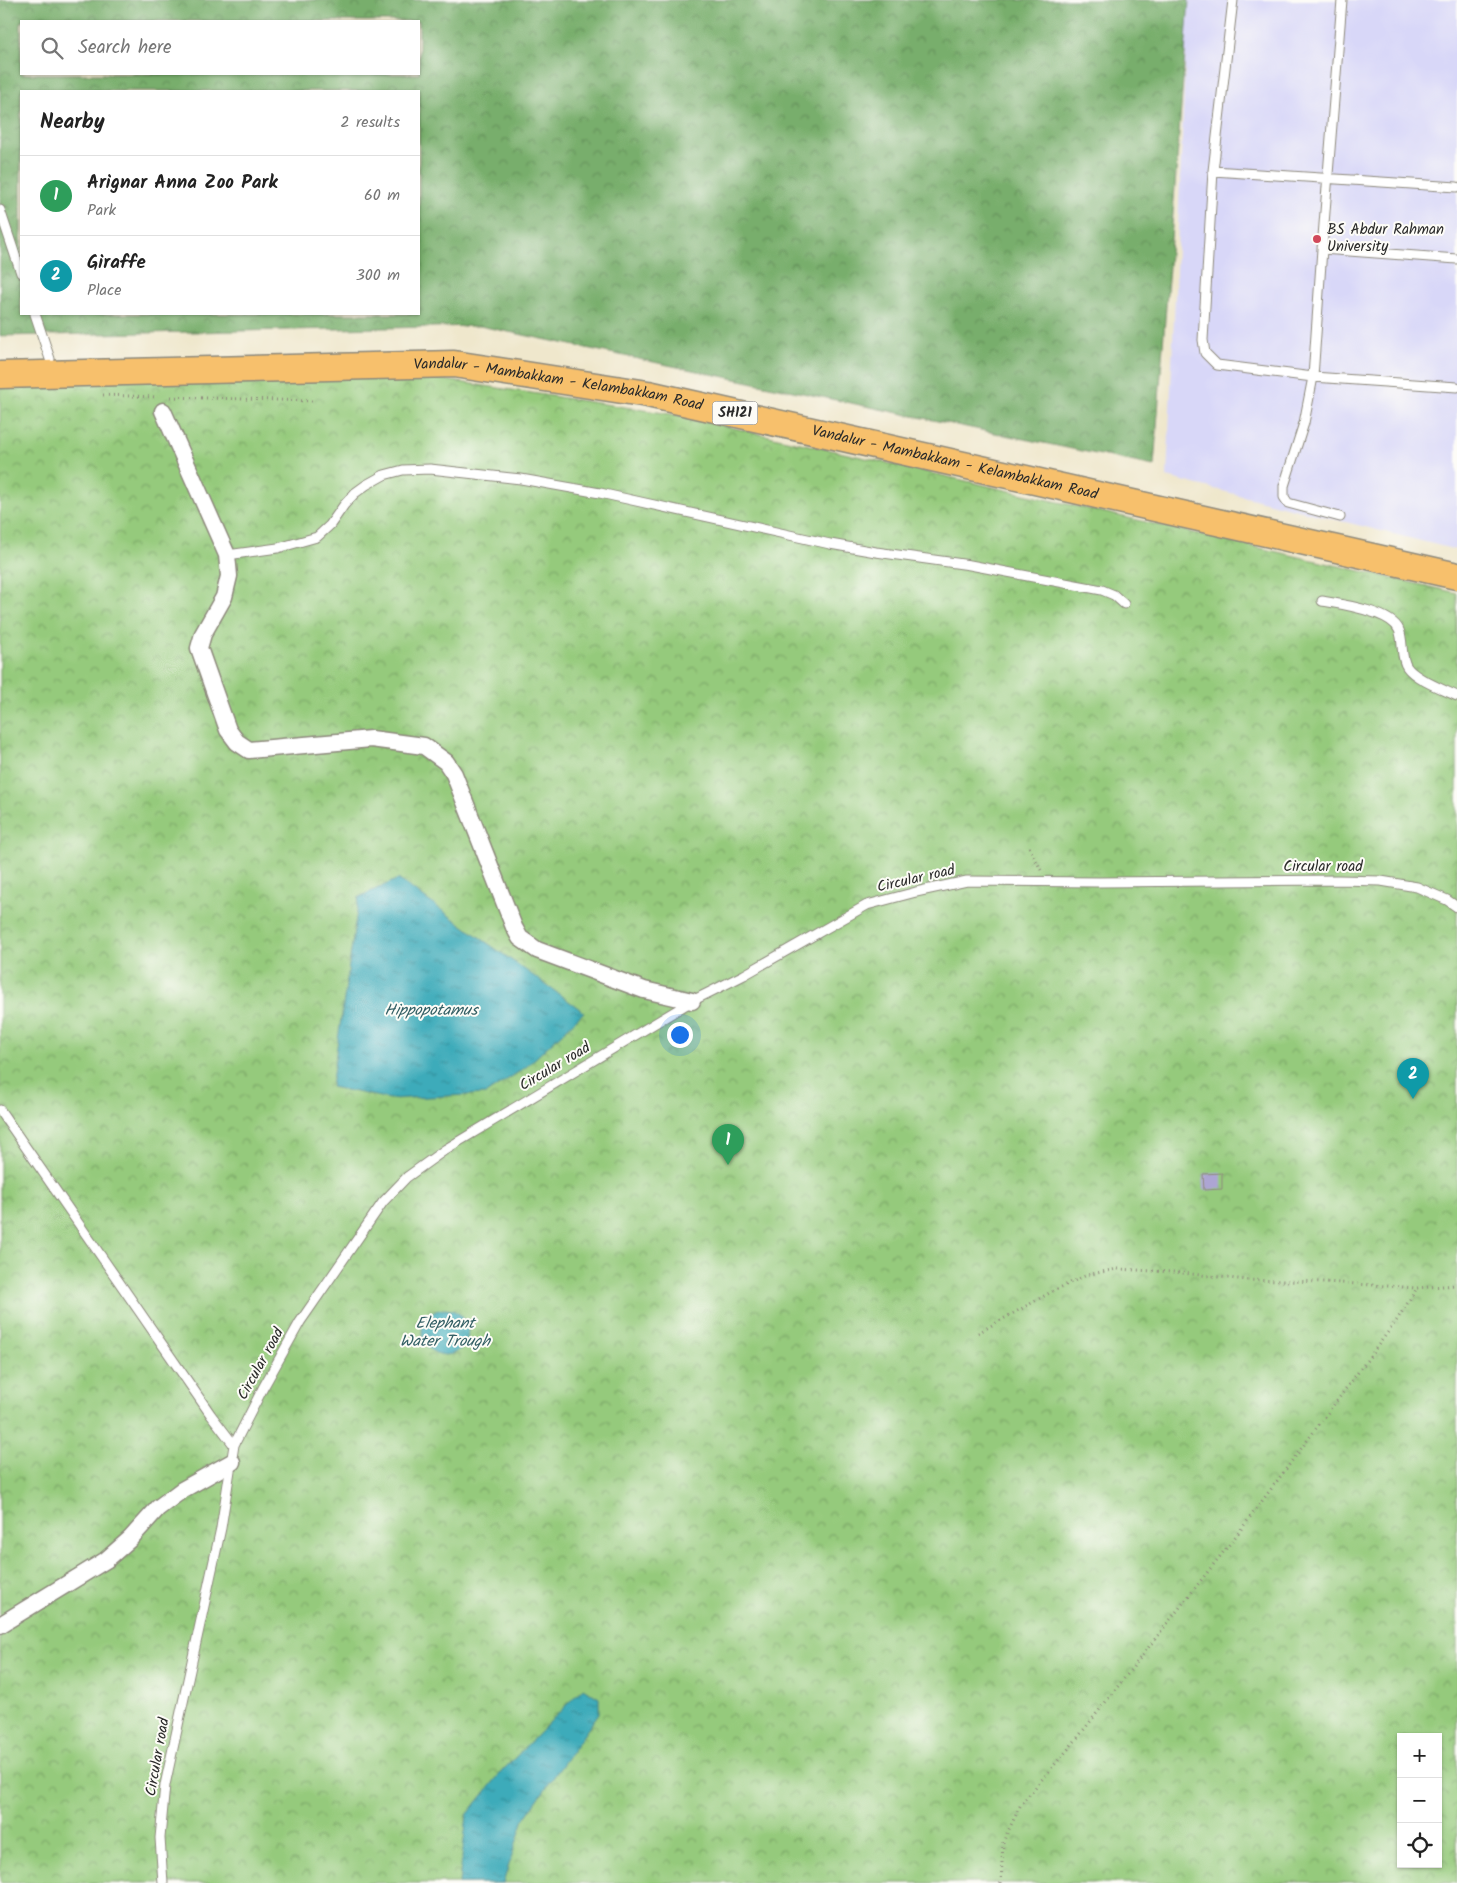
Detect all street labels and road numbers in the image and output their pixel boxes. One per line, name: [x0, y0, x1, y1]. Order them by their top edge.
street label: Vandalur - Mambakkam - Kelambakkam Road: [413, 352, 706, 418]
road number: SH121: [712, 402, 758, 424]
street label: Vandalur - Mambakkam - Kelambakkam Road: [809, 419, 1101, 507]
street label: Circular road: [1283, 855, 1363, 879]
street label: Circular road: [875, 858, 958, 900]
street label: Circular road: [515, 1036, 596, 1098]
street label: Circular road: [231, 1323, 291, 1405]
street label: Circular road: [139, 1715, 177, 1798]

